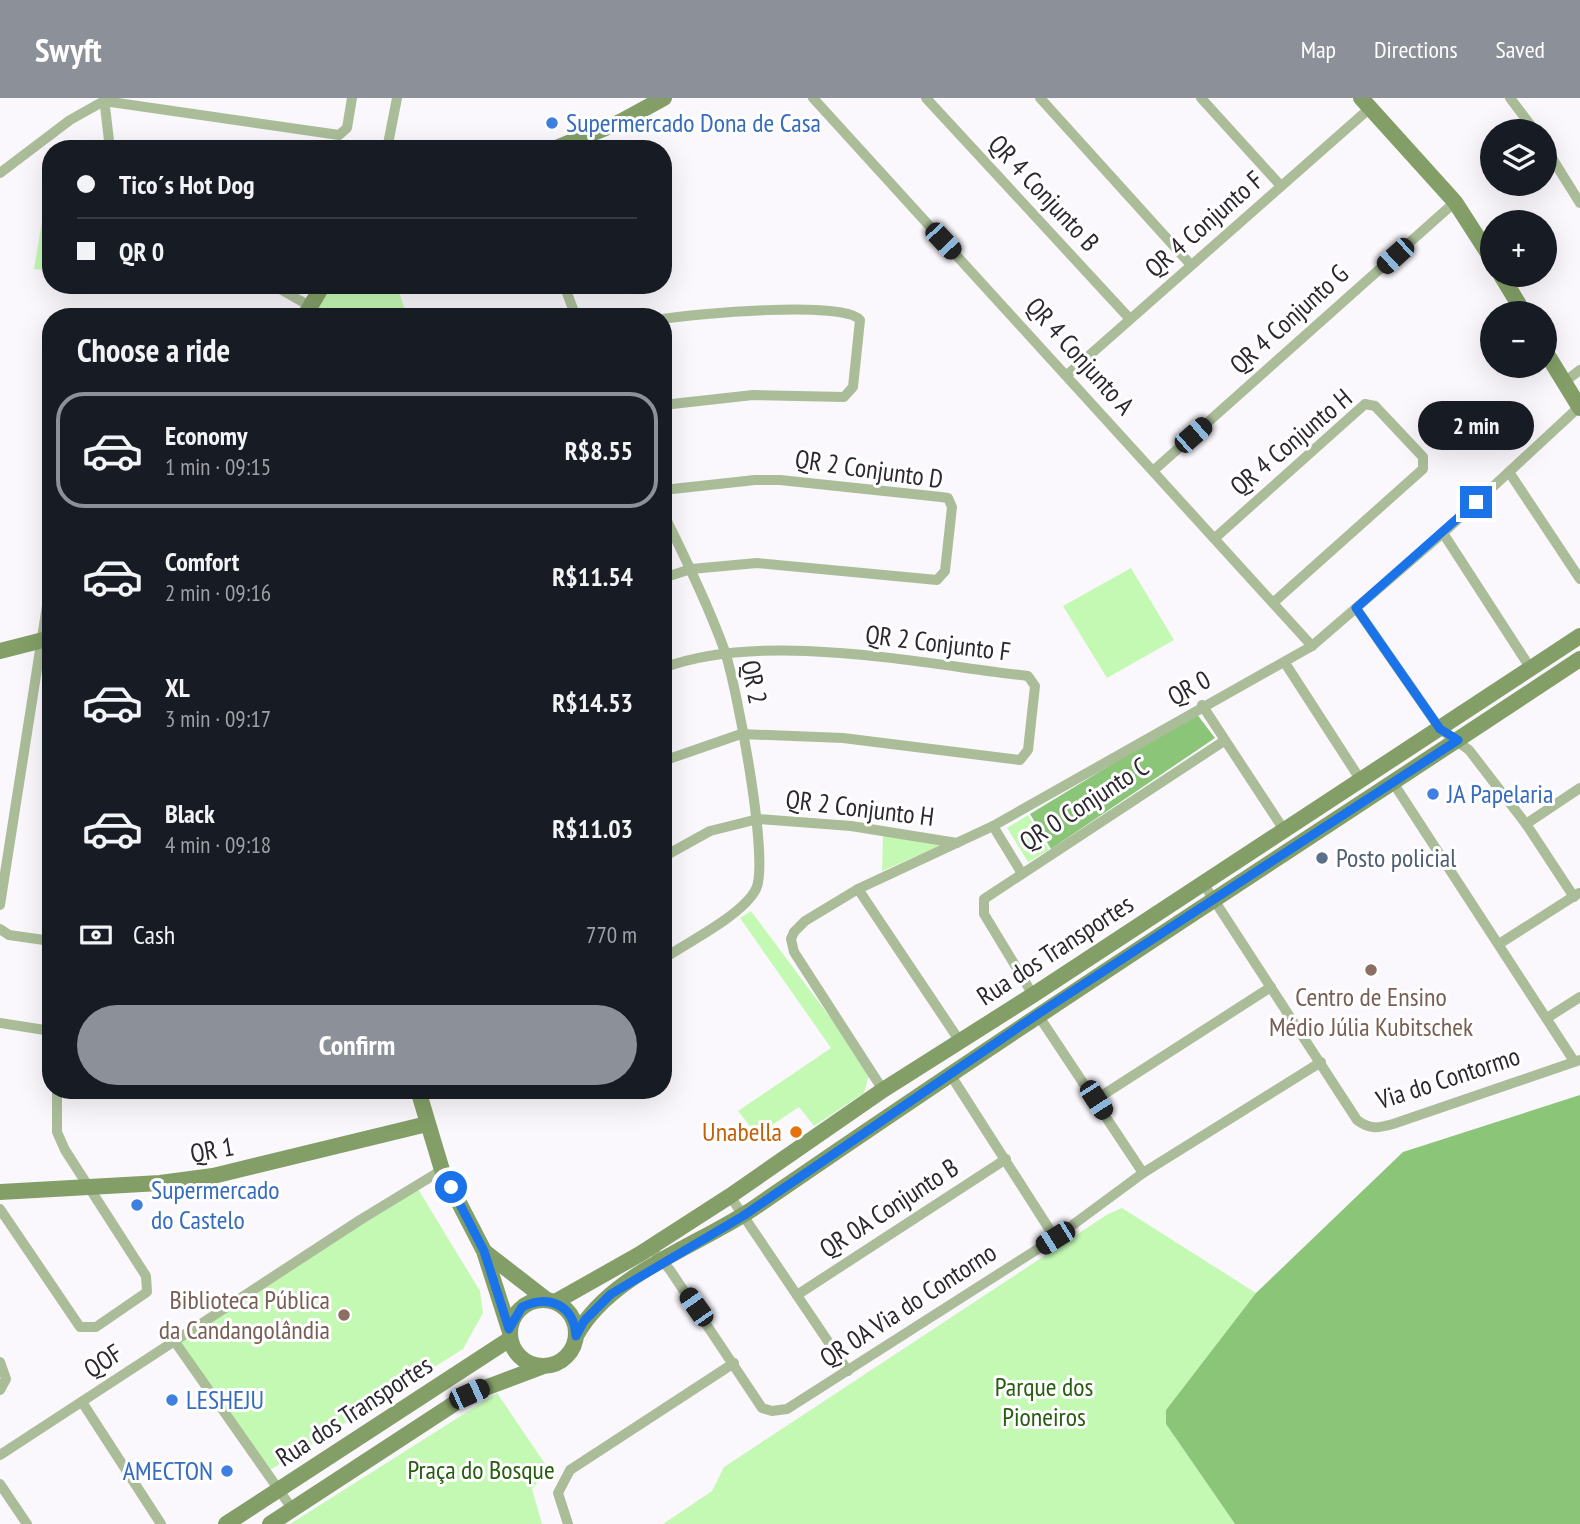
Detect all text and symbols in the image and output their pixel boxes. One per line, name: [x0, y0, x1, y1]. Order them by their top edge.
text: Swyft: [35, 28, 102, 71]
text: Map: [1301, 34, 1336, 65]
text: Directions: [1374, 34, 1458, 65]
text: Saved: [1496, 34, 1545, 65]
place label: Supermercado Dona de Casa: [566, 106, 821, 139]
marker: Supermercado Dona de Casa: [544, 115, 560, 131]
map controls: [1480, 119, 1557, 378]
button: layers: [1480, 119, 1557, 196]
street label: QR 4 Conjunto B: [982, 127, 1107, 258]
street label: QR 4 Conjunto F: [1138, 163, 1270, 284]
text: Tico´s Hot Dog: [119, 168, 255, 201]
button: +: [1480, 210, 1557, 287]
car: [921, 218, 966, 264]
car: [1373, 234, 1418, 278]
text: QR 0: [119, 235, 164, 268]
street label: QR 4 Conjunto G: [1223, 257, 1355, 380]
street label: QR 4 Conjunto A: [1019, 290, 1142, 422]
button: −: [1480, 301, 1557, 378]
text: Choose a ride: [77, 329, 230, 371]
street label: QR 4 Conjunto H: [1223, 381, 1358, 502]
callout: 2 min: [1418, 400, 1534, 450]
text: 2 min: [1453, 411, 1499, 440]
car: [1171, 413, 1216, 457]
icon: car: [81, 419, 144, 482]
text: Economy: [165, 419, 247, 452]
text: R$8.55: [565, 434, 633, 467]
street label: QR 2 Conjunto D: [793, 442, 945, 495]
text: 1 min · 09:15: [165, 452, 271, 481]
route end: [1460, 486, 1492, 518]
icon: car: [81, 545, 144, 608]
text: Comfort: [165, 545, 239, 578]
text: R$11.54: [552, 560, 633, 593]
text: 2 min · 09:16: [165, 578, 271, 607]
street label: QR 2 Conjunto F: [864, 617, 1013, 668]
street label: QR 2: [734, 657, 775, 707]
street label: QR 0: [1162, 662, 1216, 713]
icon: car: [81, 671, 144, 734]
text: XL: [165, 671, 190, 704]
text: R$14.53: [552, 686, 633, 719]
text: 3 min · 09:17: [165, 704, 271, 733]
street label: QR 0 Conjunto C: [1013, 750, 1155, 858]
place label: JA Papelaria: [1446, 777, 1553, 810]
street label: QR 2 Conjunto H: [784, 782, 936, 833]
marker: JA Papelaria: [1425, 786, 1441, 802]
icon: car: [81, 797, 144, 860]
text: Black: [165, 797, 215, 830]
text: R$11.03: [552, 812, 633, 845]
text: 4 min · 09:18: [165, 830, 271, 859]
place label: Posto policial: [1336, 841, 1456, 874]
marker: Posto policial: [1314, 850, 1330, 866]
street label: Rua dos Transportes: [970, 887, 1139, 1012]
icon: cash: [77, 916, 115, 954]
text: Cash: [133, 918, 175, 951]
text: 770 m: [586, 920, 637, 949]
marker: Centro de Ensino Médio Júlia Kubitschek: [1363, 962, 1379, 978]
place label: Centro de Ensino Médio Júlia Kubitschek: [1269, 980, 1473, 1043]
button: Confirm: [77, 1005, 637, 1085]
street label: Via do Contormo: [1371, 1039, 1524, 1117]
car: [1076, 1077, 1117, 1123]
place label: Unabella: [702, 1115, 782, 1148]
marker: Unabella: [788, 1124, 804, 1140]
street label: QR 1: [187, 1129, 236, 1170]
street label: QR 0A Conjunto B: [813, 1150, 964, 1265]
route start: [435, 1171, 467, 1203]
place label: Supermercado do Castelo: [151, 1173, 280, 1236]
marker: Supermercado do Castelo: [129, 1197, 145, 1213]
car: [1032, 1218, 1079, 1258]
street label: QR 0A Via do Contorno: [813, 1235, 1002, 1374]
place label: Biblioteca Pública da Candangolândia: [159, 1283, 330, 1346]
car: [676, 1284, 717, 1330]
marker: Biblioteca Pública da Candangolândia: [336, 1307, 352, 1323]
street label: QOF: [77, 1336, 128, 1385]
street label: Rua dos Transportes: [269, 1348, 438, 1473]
park label: Parque dos Pioneiros: [995, 1370, 1093, 1433]
car: [446, 1376, 493, 1412]
place label: LESHEJU: [186, 1383, 264, 1416]
marker: LESHEJU: [164, 1392, 180, 1408]
park label: Praça do Bosque: [407, 1453, 555, 1486]
place label: AMECTON: [123, 1454, 213, 1487]
marker: AMECTON: [219, 1463, 235, 1479]

